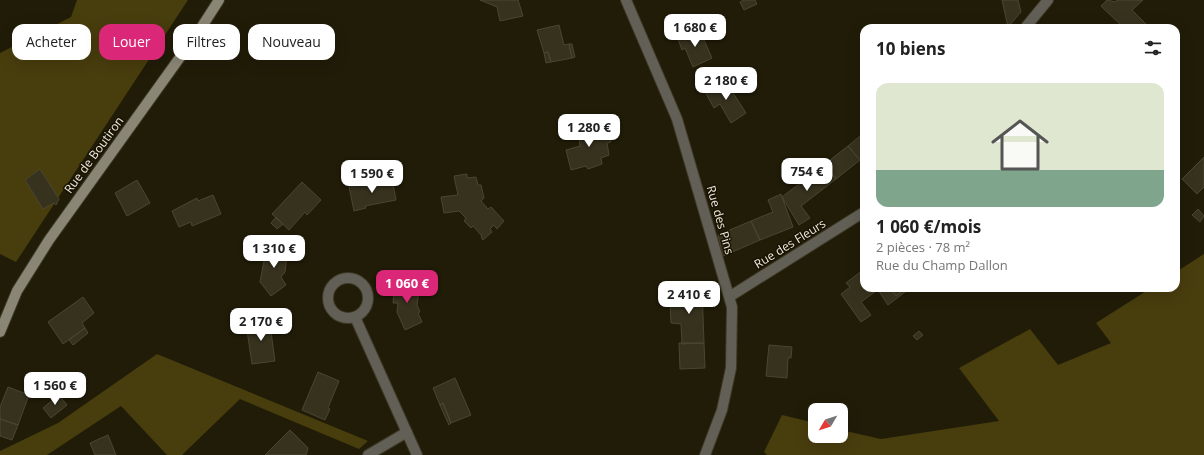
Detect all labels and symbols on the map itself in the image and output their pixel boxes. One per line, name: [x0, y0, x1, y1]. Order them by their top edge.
pin: 1 680 €: [658, 14, 732, 48]
pin: 2 180 €: [689, 67, 763, 101]
street label: Rue de Boutiron: [60, 113, 127, 196]
pin: 1 280 €: [552, 114, 626, 148]
pin: 754 €: [779, 158, 835, 192]
pin: 1 590 €: [335, 160, 409, 194]
street label: Rue des Pins: [703, 183, 738, 257]
street label: Rue des Fleurs: [751, 215, 829, 272]
pin: 1 310 €: [237, 235, 311, 269]
pin: 1 060 €: [370, 270, 444, 304]
pin: 2 410 €: [652, 281, 726, 315]
pin: 2 170 €: [224, 308, 298, 342]
pin: 1 560 €: [18, 372, 92, 406]
north arrow: [808, 403, 848, 443]

